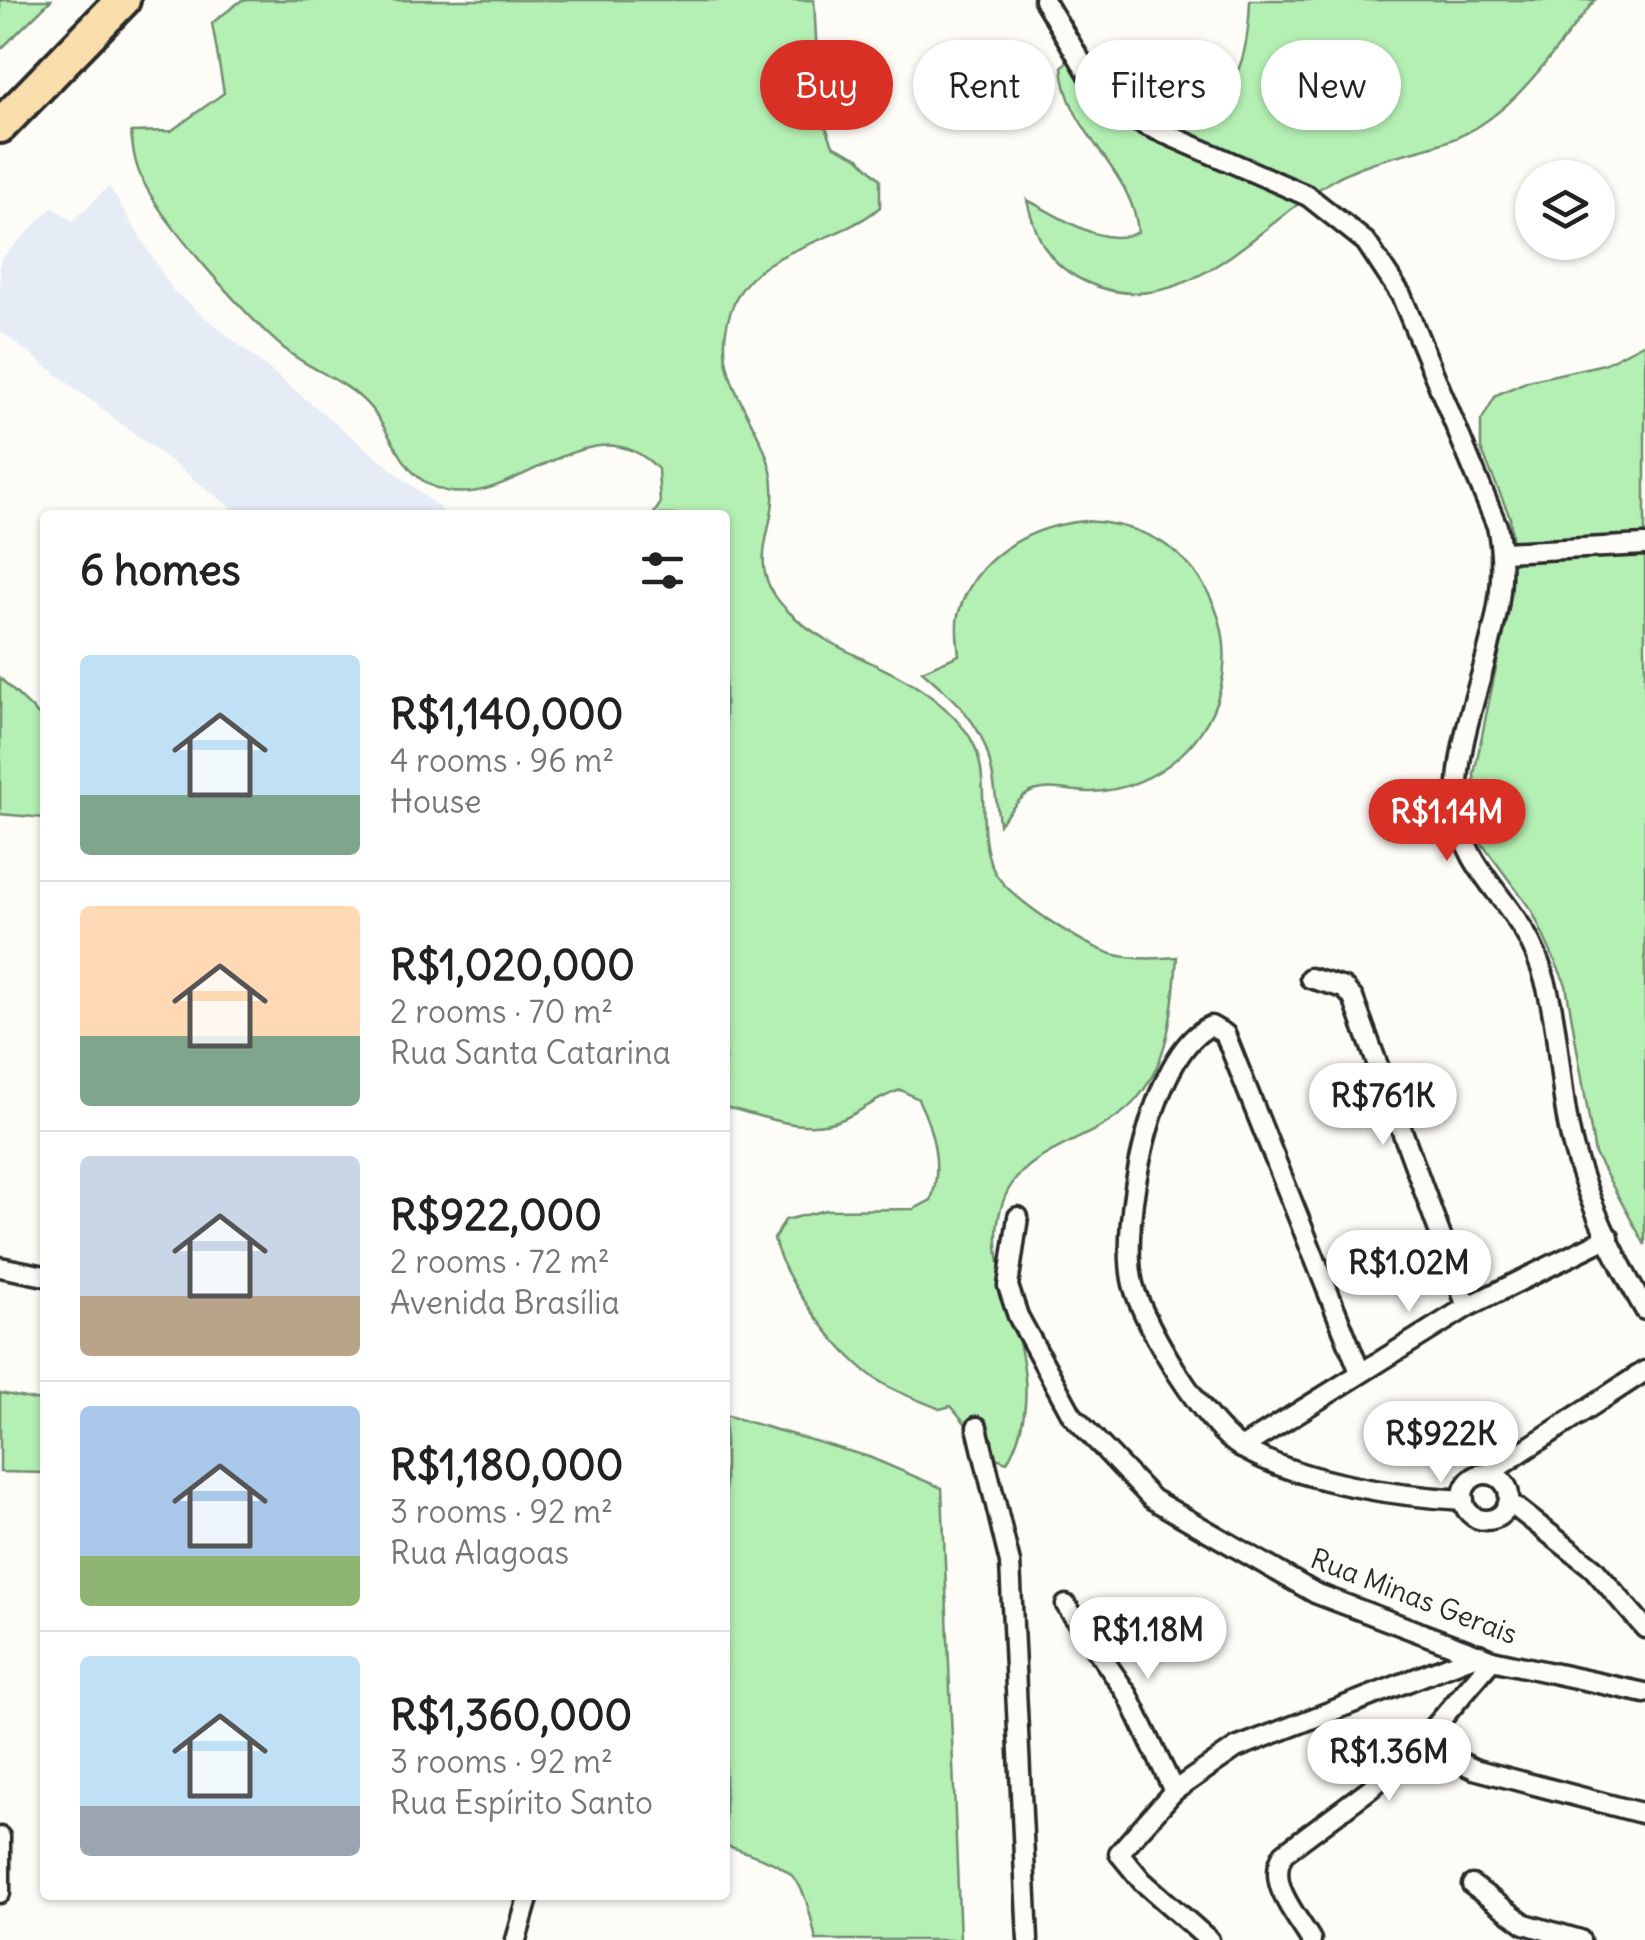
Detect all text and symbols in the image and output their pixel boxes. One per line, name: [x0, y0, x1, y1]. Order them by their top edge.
chip: Buy: [760, 40, 893, 130]
chip: Rent: [913, 40, 1055, 130]
chip: Filters: [1075, 40, 1241, 130]
chip: New: [1261, 40, 1401, 130]
map controls: [1515, 160, 1615, 260]
button: layers: [1515, 160, 1615, 260]
icon: filters: [635, 543, 690, 598]
text: 6 homes: [80, 544, 241, 596]
text: R$1,140,000: [390, 688, 623, 740]
icon: home: [160, 695, 280, 815]
text: 4 rooms · 96 m²: [390, 740, 614, 781]
pin: R$1.14M: [1355, 779, 1539, 864]
text: House: [390, 781, 481, 822]
text: R$1.14M: [1391, 791, 1503, 832]
text: R$1,020,000: [390, 939, 635, 991]
icon: home: [160, 946, 280, 1066]
text: 2 rooms · 70 m²: [390, 991, 613, 1032]
text: Rua Santa Catarina: [390, 1032, 671, 1073]
pin: R$761K: [1302, 1063, 1464, 1148]
text: R$761K: [1331, 1075, 1435, 1116]
text: R$922,000: [390, 1189, 602, 1241]
icon: home: [160, 1196, 280, 1316]
pin: R$1.02M: [1317, 1230, 1501, 1315]
text: 2 rooms · 72 m²: [390, 1241, 610, 1282]
text: R$1.02M: [1348, 1242, 1470, 1283]
text: Avenida Brasília: [390, 1282, 620, 1323]
pin: R$922K: [1360, 1401, 1522, 1486]
text: R$922K: [1385, 1413, 1497, 1454]
text: R$1,180,000: [390, 1439, 623, 1491]
icon: home: [160, 1446, 280, 1566]
text: 3 rooms · 92 m²: [390, 1491, 613, 1532]
text: Rua Alagoas: [390, 1532, 569, 1573]
street label: Rua Minas Gerais: [1306, 1540, 1522, 1652]
pin: R$1.18M: [1056, 1597, 1240, 1682]
text: R$1.18M: [1092, 1609, 1204, 1650]
text: R$1,360,000: [390, 1689, 632, 1741]
icon: home: [160, 1696, 280, 1816]
pin: R$1.36M: [1297, 1719, 1481, 1804]
text: R$1.36M: [1329, 1731, 1449, 1772]
text: 3 rooms · 92 m²: [390, 1741, 613, 1782]
text: Rua Espírito Santo: [390, 1782, 653, 1823]

